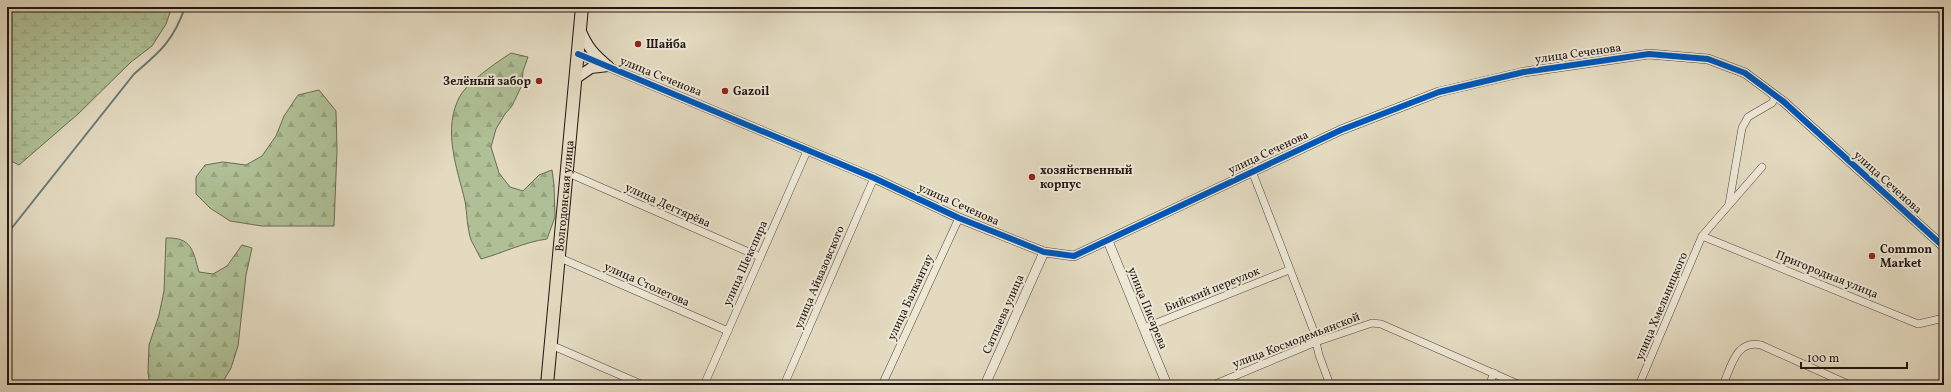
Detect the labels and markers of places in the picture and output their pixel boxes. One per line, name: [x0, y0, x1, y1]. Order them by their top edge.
place label: Шайба: [646, 37, 687, 53]
marker: Шайба: [633, 39, 643, 49]
place label: Зелёный забор: [443, 74, 531, 90]
marker: Зелёный забор: [534, 76, 544, 86]
place label: Gazoil: [733, 84, 769, 100]
marker: Gazoil: [720, 86, 730, 96]
place label: хозяйственный корпус: [1040, 163, 1133, 193]
marker: хозяйственный корпус: [1027, 172, 1037, 182]
place label: Common Market: [1880, 242, 1932, 272]
marker: Common Market: [1867, 251, 1877, 261]

